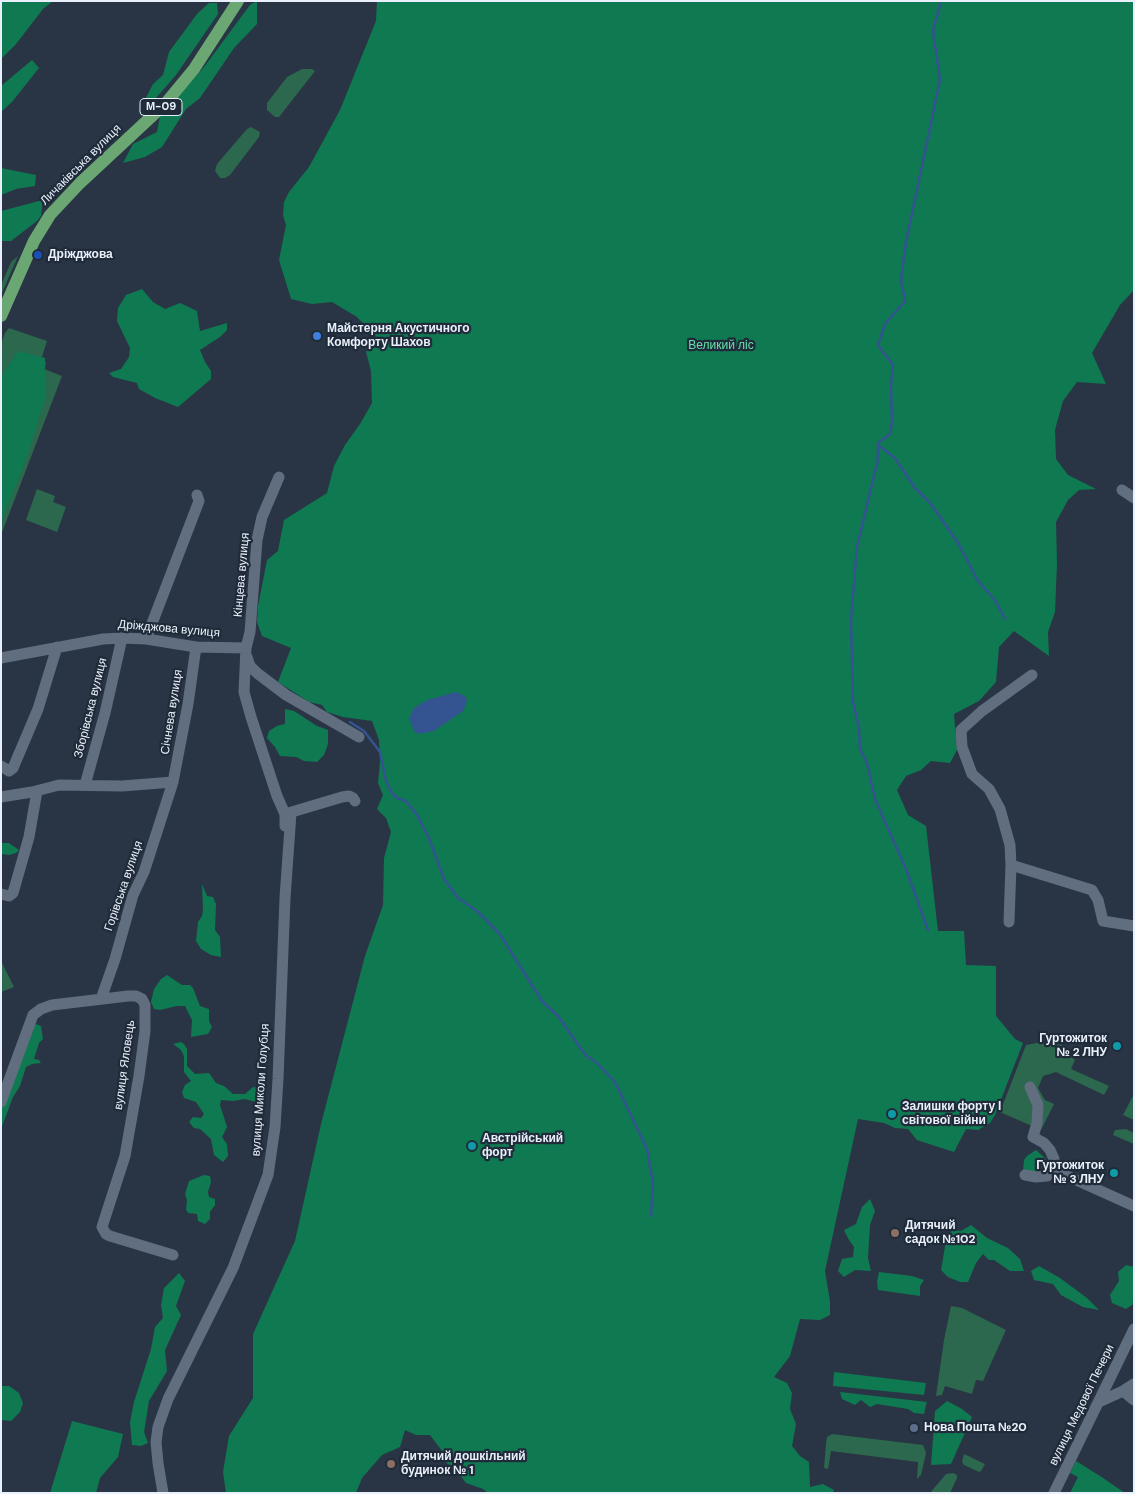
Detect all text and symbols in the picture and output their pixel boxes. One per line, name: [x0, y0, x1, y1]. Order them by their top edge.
road number: М-09: [140, 98, 182, 115]
street label: Личаківська вулиця: [38, 122, 124, 208]
place label: Дріжджова: [48, 248, 113, 262]
marker: Дріжджова: [32, 249, 44, 261]
place label: Майстерня Акустичного Комфорту Шахов: [327, 322, 470, 350]
marker: Майстерня Акустичного Комфорту Шахов: [311, 330, 323, 342]
park label: Великий ліс: [688, 339, 754, 353]
street label: Кінцева вулиця: [231, 532, 253, 618]
street label: Дріжджова вулиця: [117, 617, 221, 641]
street label: Зборівська вулиця: [72, 656, 110, 760]
street label: Січнева вулиця: [158, 668, 186, 756]
street label: Горівська вулиця: [102, 839, 146, 933]
street label: вулиця Яловець: [112, 1019, 138, 1111]
street label: вулиця Миколи Голубця: [249, 1023, 273, 1157]
place label: Гуртожиток № 2 ЛНУ: [1039, 1032, 1107, 1060]
marker: Гуртожиток № 2 ЛНУ: [1111, 1040, 1123, 1052]
place label: Залишки форту І світової війни: [902, 1100, 1001, 1128]
marker: Залишки форту І світової війни: [886, 1108, 898, 1120]
place label: Австрійський форт: [482, 1132, 563, 1160]
marker: Австрійський форт: [466, 1140, 478, 1152]
place label: Гуртожиток № 3 ЛНУ: [1036, 1159, 1104, 1187]
marker: Гуртожиток № 3 ЛНУ: [1108, 1167, 1120, 1179]
place label: Дитячий садок №102: [905, 1219, 975, 1247]
marker: Дитячий садок №102: [889, 1227, 901, 1239]
street label: вулиця Медової Печери: [1046, 1342, 1118, 1468]
place label: Нова Пошта №20: [924, 1421, 1027, 1435]
marker: Нова Пошта №20: [908, 1422, 920, 1434]
place label: Дитячий дошкільний будинок № 1: [401, 1450, 526, 1478]
marker: Дитячий дошкільний будинок № 1: [385, 1458, 397, 1470]

